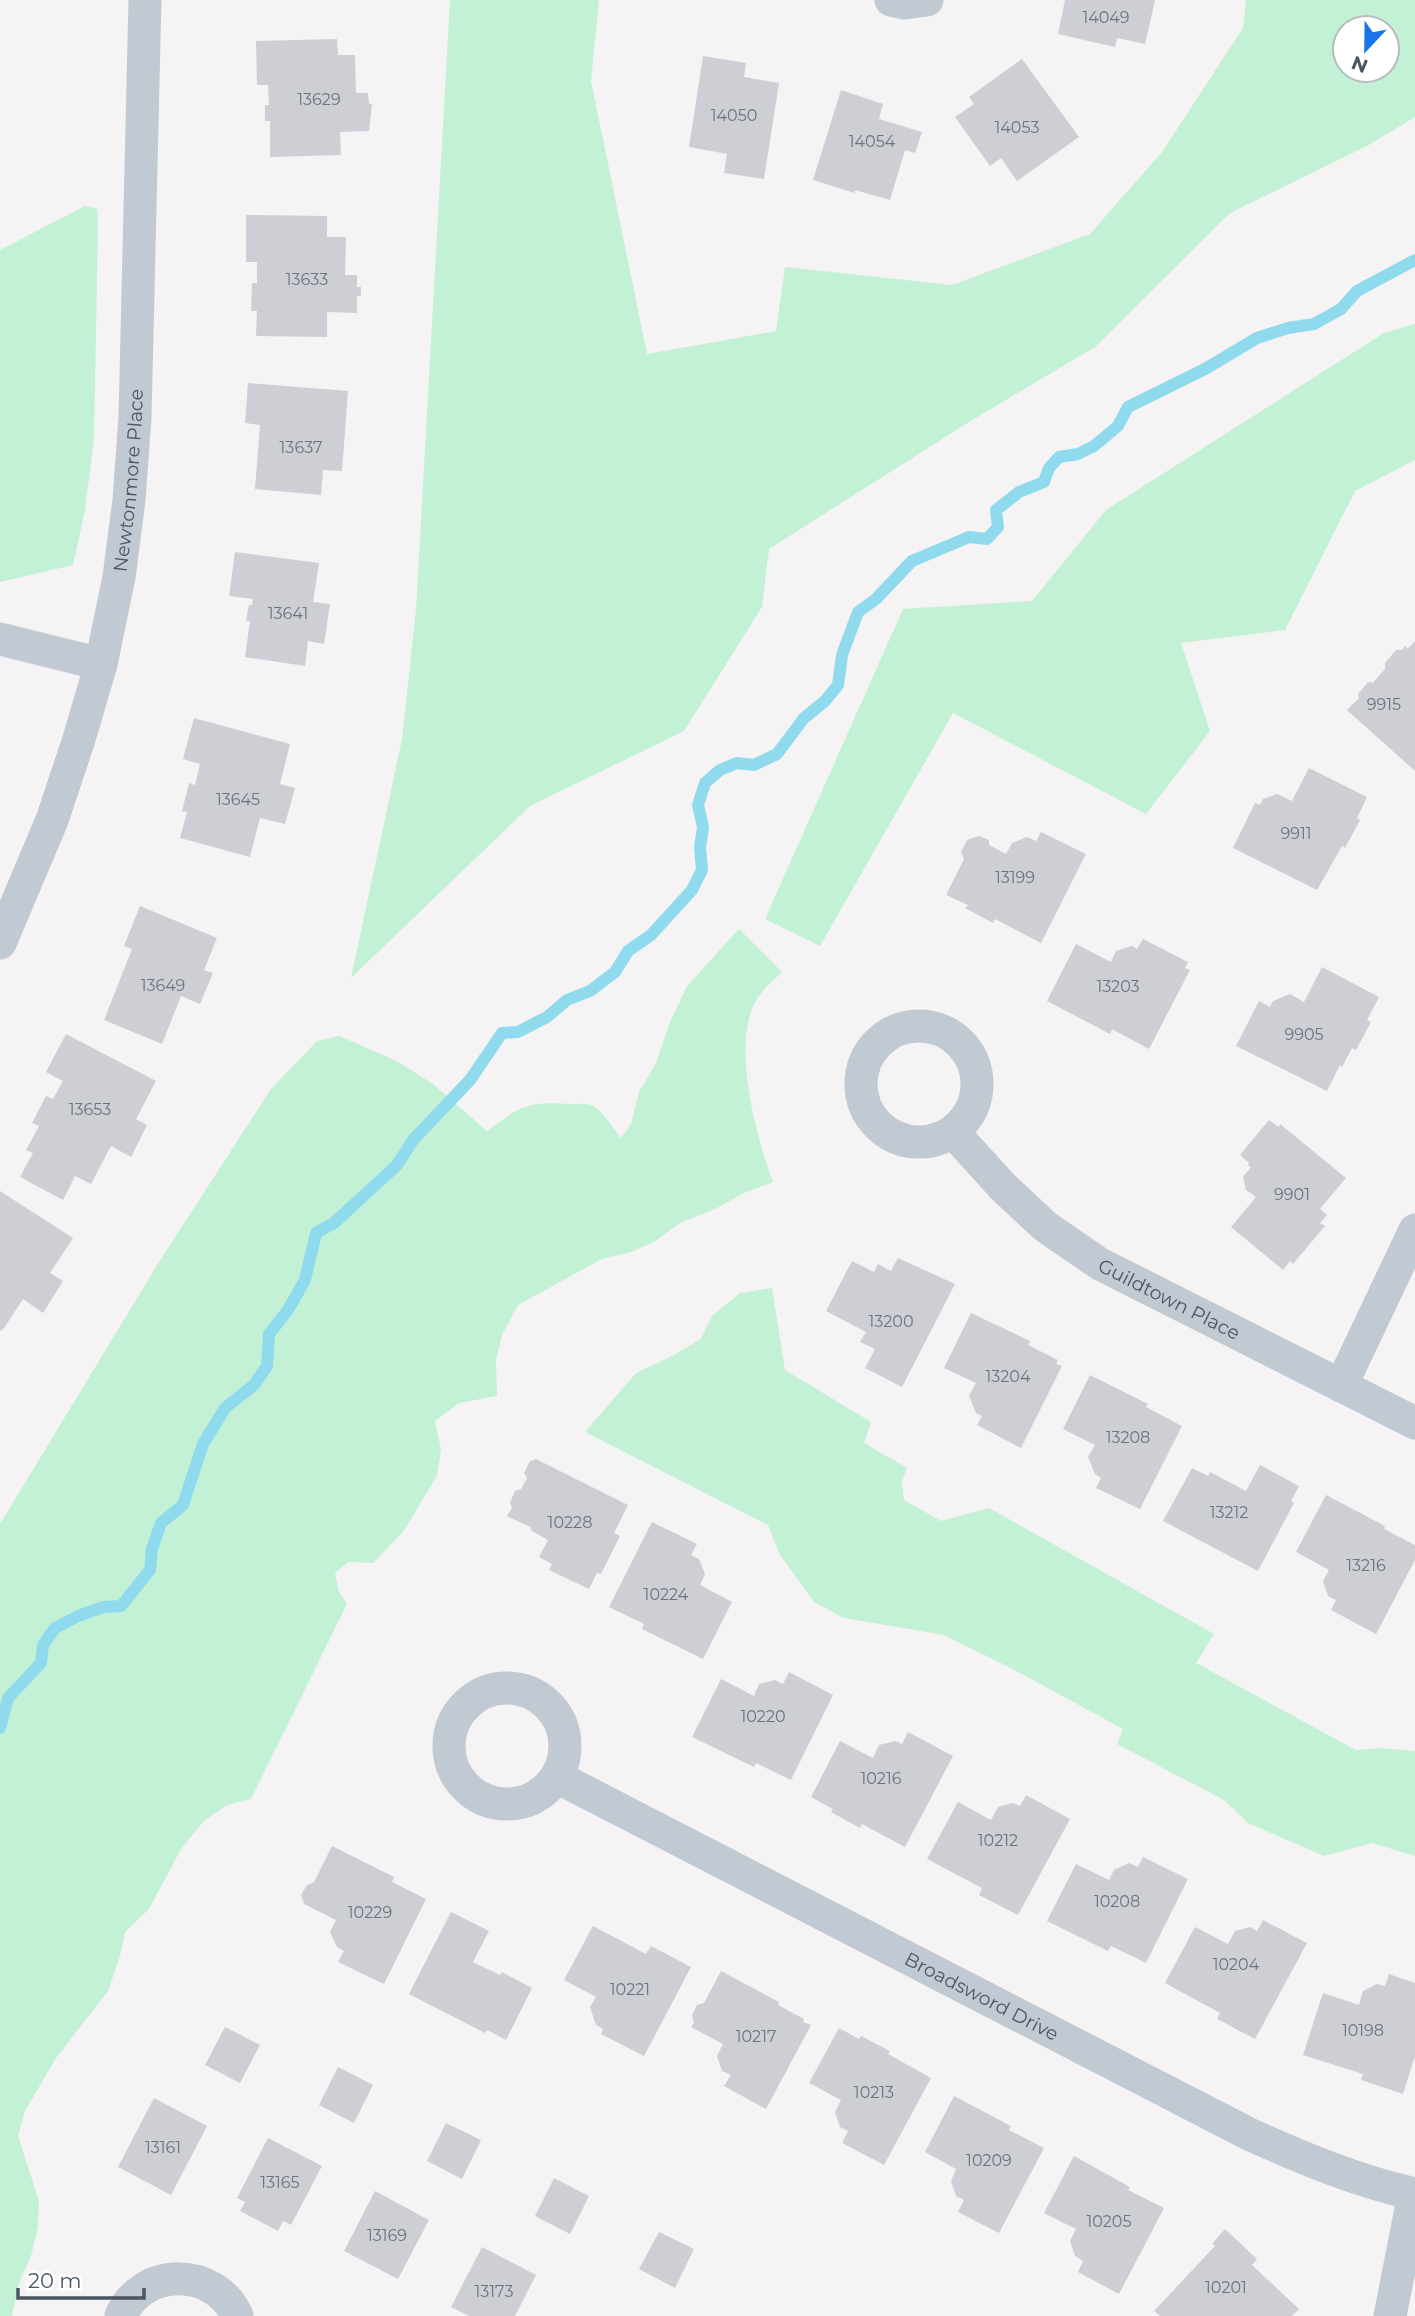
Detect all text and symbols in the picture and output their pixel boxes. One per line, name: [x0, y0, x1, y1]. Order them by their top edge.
house number: 14049: [1082, 8, 1130, 27]
north arrow: [1331, 14, 1401, 84]
text: N: [1348, 51, 1371, 78]
house number: 13629: [297, 90, 341, 109]
house number: 14050: [711, 106, 757, 125]
house number: 14053: [995, 118, 1039, 137]
house number: 14054: [849, 132, 896, 151]
house number: 13633: [286, 270, 328, 289]
street label: Newtonmore Place: [108, 389, 147, 573]
house number: 13637: [280, 438, 322, 457]
house number: 13641: [268, 604, 308, 623]
house number: 9915: [1367, 695, 1401, 714]
house number: 13645: [216, 790, 260, 809]
house number: 9911: [1280, 824, 1312, 843]
house number: 13199: [995, 868, 1035, 887]
house number: 13649: [141, 976, 185, 995]
house number: 13203: [1096, 977, 1140, 996]
house number: 9905: [1284, 1025, 1324, 1044]
house number: 13653: [69, 1100, 111, 1119]
house number: 9901: [1274, 1185, 1310, 1204]
street label: Guildtown Place: [1094, 1254, 1244, 1344]
house number: 13200: [869, 1312, 913, 1331]
house number: 13204: [986, 1367, 1031, 1386]
house number: 13208: [1106, 1428, 1150, 1447]
house number: 13212: [1210, 1503, 1248, 1522]
house number: 10228: [548, 1513, 592, 1532]
house number: 13216: [1346, 1556, 1386, 1575]
house number: 10224: [644, 1585, 689, 1604]
house number: 10220: [740, 1707, 786, 1726]
house number: 10216: [861, 1769, 902, 1788]
house number: 10212: [978, 1831, 1018, 1850]
house number: 10208: [1094, 1892, 1140, 1911]
house number: 10229: [348, 1903, 392, 1922]
street label: Broadsword Drive: [901, 1947, 1063, 2045]
house number: 10204: [1213, 1955, 1260, 1974]
house number: 10221: [610, 1980, 650, 1999]
house number: 10198: [1342, 2021, 1384, 2040]
house number: 10217: [736, 2027, 776, 2046]
house number: 10213: [854, 2083, 894, 2102]
house number: 13161: [145, 2138, 181, 2157]
house number: 10209: [966, 2151, 1012, 2170]
house number: 13165: [260, 2173, 300, 2192]
house number: 10205: [1086, 2212, 1132, 2231]
house number: 13169: [367, 2226, 407, 2245]
scale bar: [18, 2256, 144, 2300]
text: 20 m: [28, 2268, 82, 2293]
house number: 10201: [1205, 2278, 1247, 2297]
house number: 13173: [475, 2282, 513, 2301]

